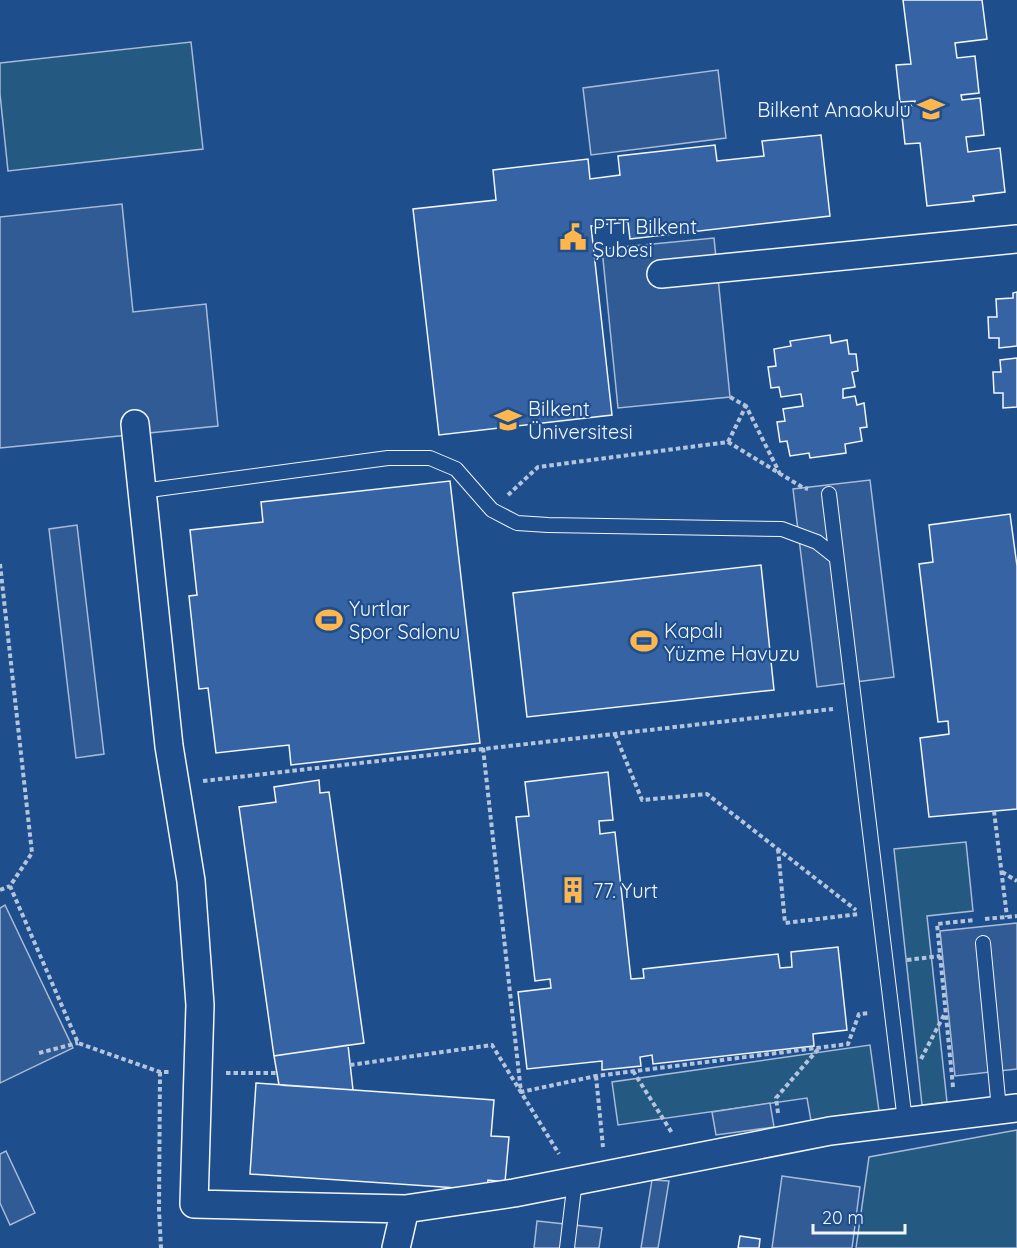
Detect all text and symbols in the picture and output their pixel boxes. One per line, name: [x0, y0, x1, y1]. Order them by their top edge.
school or university icon: Bilkent Anaokulu: [916, 94, 946, 124]
place label: Bilkent Anaokulu: [757, 97, 911, 122]
place label: PTT Bilkent Şubesi: [593, 214, 697, 262]
public building icon: PTT Bilkent Şubesi: [558, 222, 588, 252]
place label: Bilkent Üniversitesi: [528, 396, 633, 444]
school or university icon: Bilkent Üniversitesi: [493, 405, 523, 435]
place label: Yurtlar Spor Salonu: [349, 596, 460, 644]
sports icon: Yurtlar Spor Salonu: [314, 605, 344, 635]
place label: Kapalı Yüzme Havuzu: [664, 618, 800, 666]
sports icon: Kapalı Yüzme Havuzu: [629, 626, 659, 656]
building icon: 77. Yurt: [558, 875, 588, 905]
place label: 77. Yurt: [593, 878, 658, 903]
scale bar: [813, 1197, 904, 1235]
text: 20 m: [822, 1206, 864, 1229]

